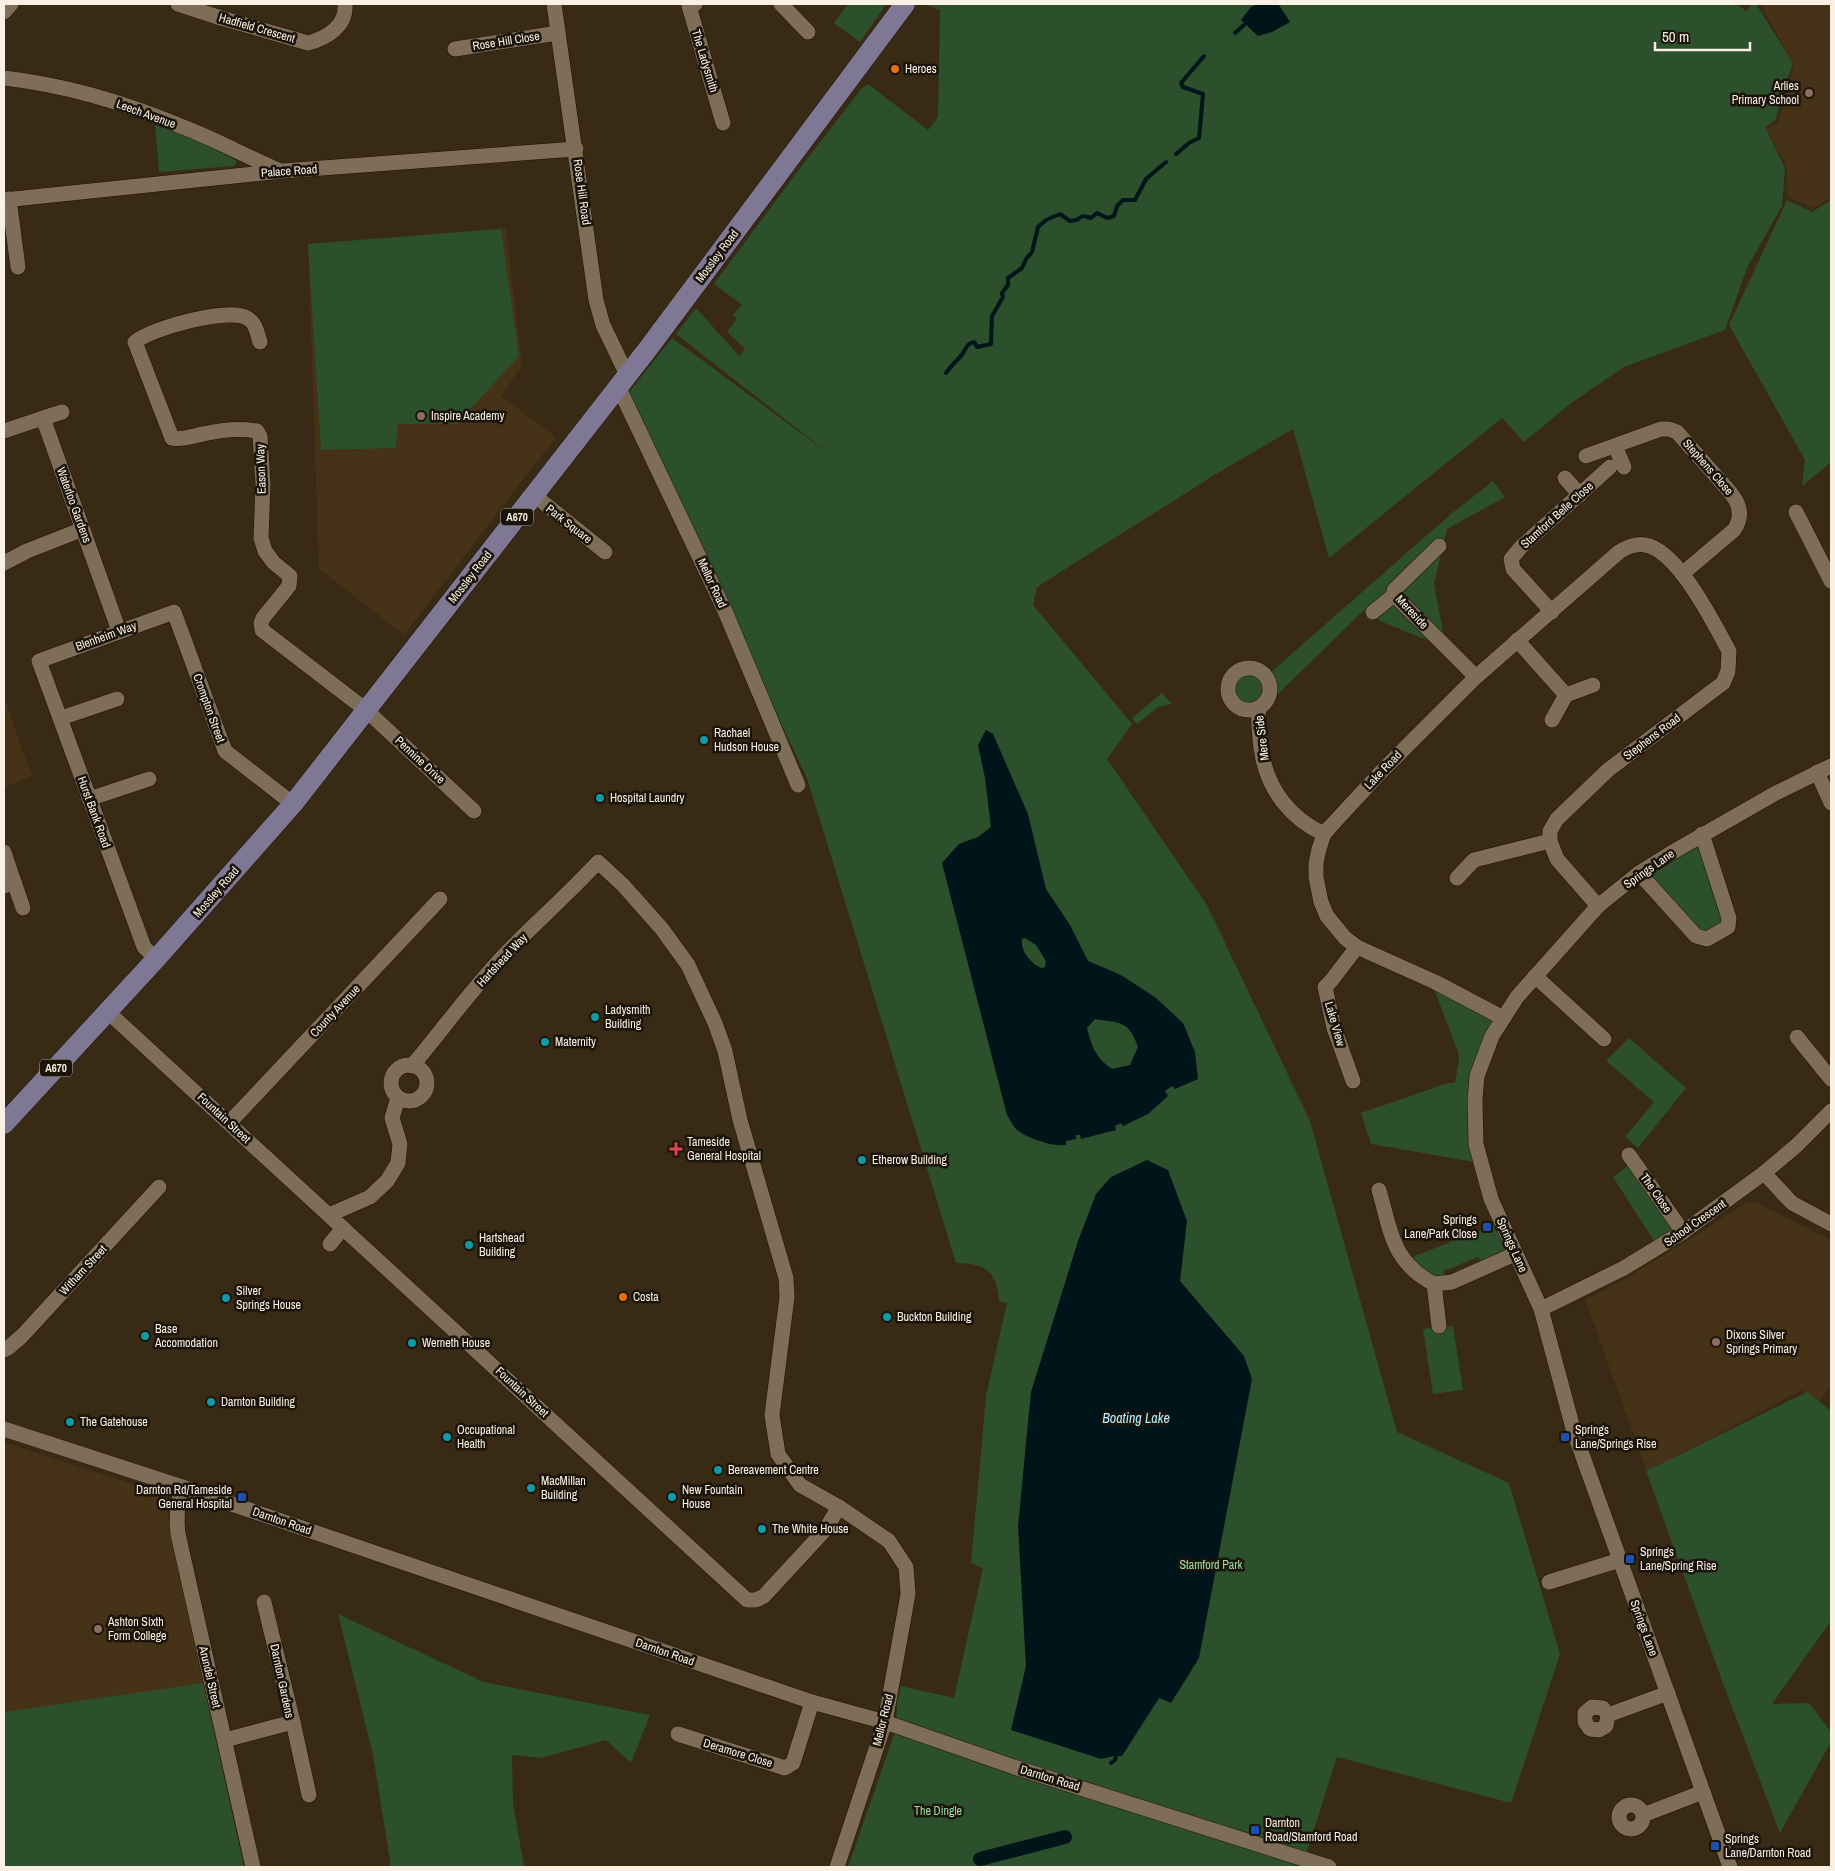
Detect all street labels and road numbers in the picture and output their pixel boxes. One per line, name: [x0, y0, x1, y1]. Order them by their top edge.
street label: Hadfield Crescent: [217, 9, 297, 47]
street label: Rose Hill Close: [471, 28, 541, 54]
street label: The Ladysmith: [688, 28, 722, 94]
street label: Leech Avenue: [114, 96, 178, 132]
street label: Rose Hill Road: [569, 158, 595, 226]
street label: Palace Road: [260, 161, 318, 181]
street label: Mossley Road: [692, 226, 742, 286]
street label: Stephens Close: [1679, 436, 1737, 498]
street label: Eason Way: [252, 444, 270, 494]
street label: Waterloo Gardens: [53, 465, 95, 545]
street label: Stamford Belle Close: [1517, 478, 1597, 552]
street label: Park Square: [543, 501, 595, 547]
road number: A670: [501, 508, 533, 526]
street label: Mossley Road: [445, 548, 495, 606]
street label: Mellor Road: [694, 556, 730, 610]
street label: Mereside: [1392, 592, 1432, 632]
street label: Blenheim Way: [73, 618, 139, 654]
street label: Crompton Street: [189, 671, 229, 745]
street label: Stephens Road: [1620, 710, 1684, 764]
street label: Mere Side: [1251, 714, 1273, 762]
street label: Pennine Drive: [392, 733, 448, 787]
street label: Lake Road: [1361, 747, 1405, 793]
street label: Hurst Bank Road: [74, 774, 114, 850]
street label: Springs Lane: [1620, 846, 1678, 892]
street label: Mossley Road: [190, 863, 242, 921]
street label: Hartshead Way: [473, 930, 531, 990]
street label: County Avenue: [306, 981, 364, 1041]
street label: Lake View: [1321, 1000, 1349, 1049]
road number: A670: [40, 1060, 72, 1076]
street label: Fountain Street: [194, 1089, 254, 1147]
street label: The Close: [1637, 1170, 1675, 1216]
street label: School Crescent: [1661, 1196, 1729, 1250]
street label: Springs Lane: [1493, 1215, 1531, 1275]
street label: Witham Street: [56, 1241, 110, 1298]
street label: Fountain Street: [492, 1363, 552, 1421]
street label: Darnton Road: [250, 1503, 314, 1539]
street label: Springs Lane: [1626, 1598, 1662, 1658]
street label: Darnton Road: [633, 1634, 697, 1670]
street label: Darnton Gardens: [266, 1642, 298, 1720]
street label: Arundel Street: [195, 1644, 225, 1710]
street label: Mellor Road: [869, 1692, 897, 1748]
street label: Deramore Close: [701, 1735, 775, 1771]
street label: Darnton Road: [1018, 1761, 1082, 1795]

